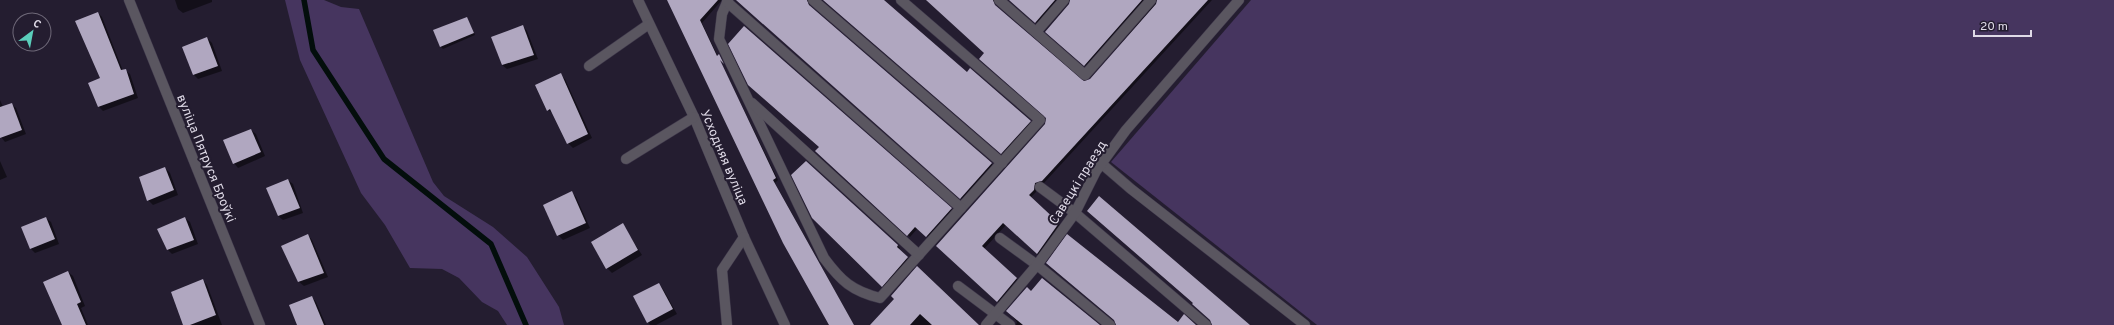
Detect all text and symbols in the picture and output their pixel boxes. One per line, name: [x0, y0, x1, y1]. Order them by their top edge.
north arrow: [12, 12, 52, 52]
scale bar: [1974, 12, 2031, 38]
text: С: [30, 17, 43, 32]
text: 20 m: [1980, 19, 2008, 35]
street label: вуліца Пятруся Броўкі: [172, 92, 238, 225]
street label: Усходняя вуліца: [696, 108, 750, 208]
street label: Савецкі праезд: [1046, 138, 1111, 228]

